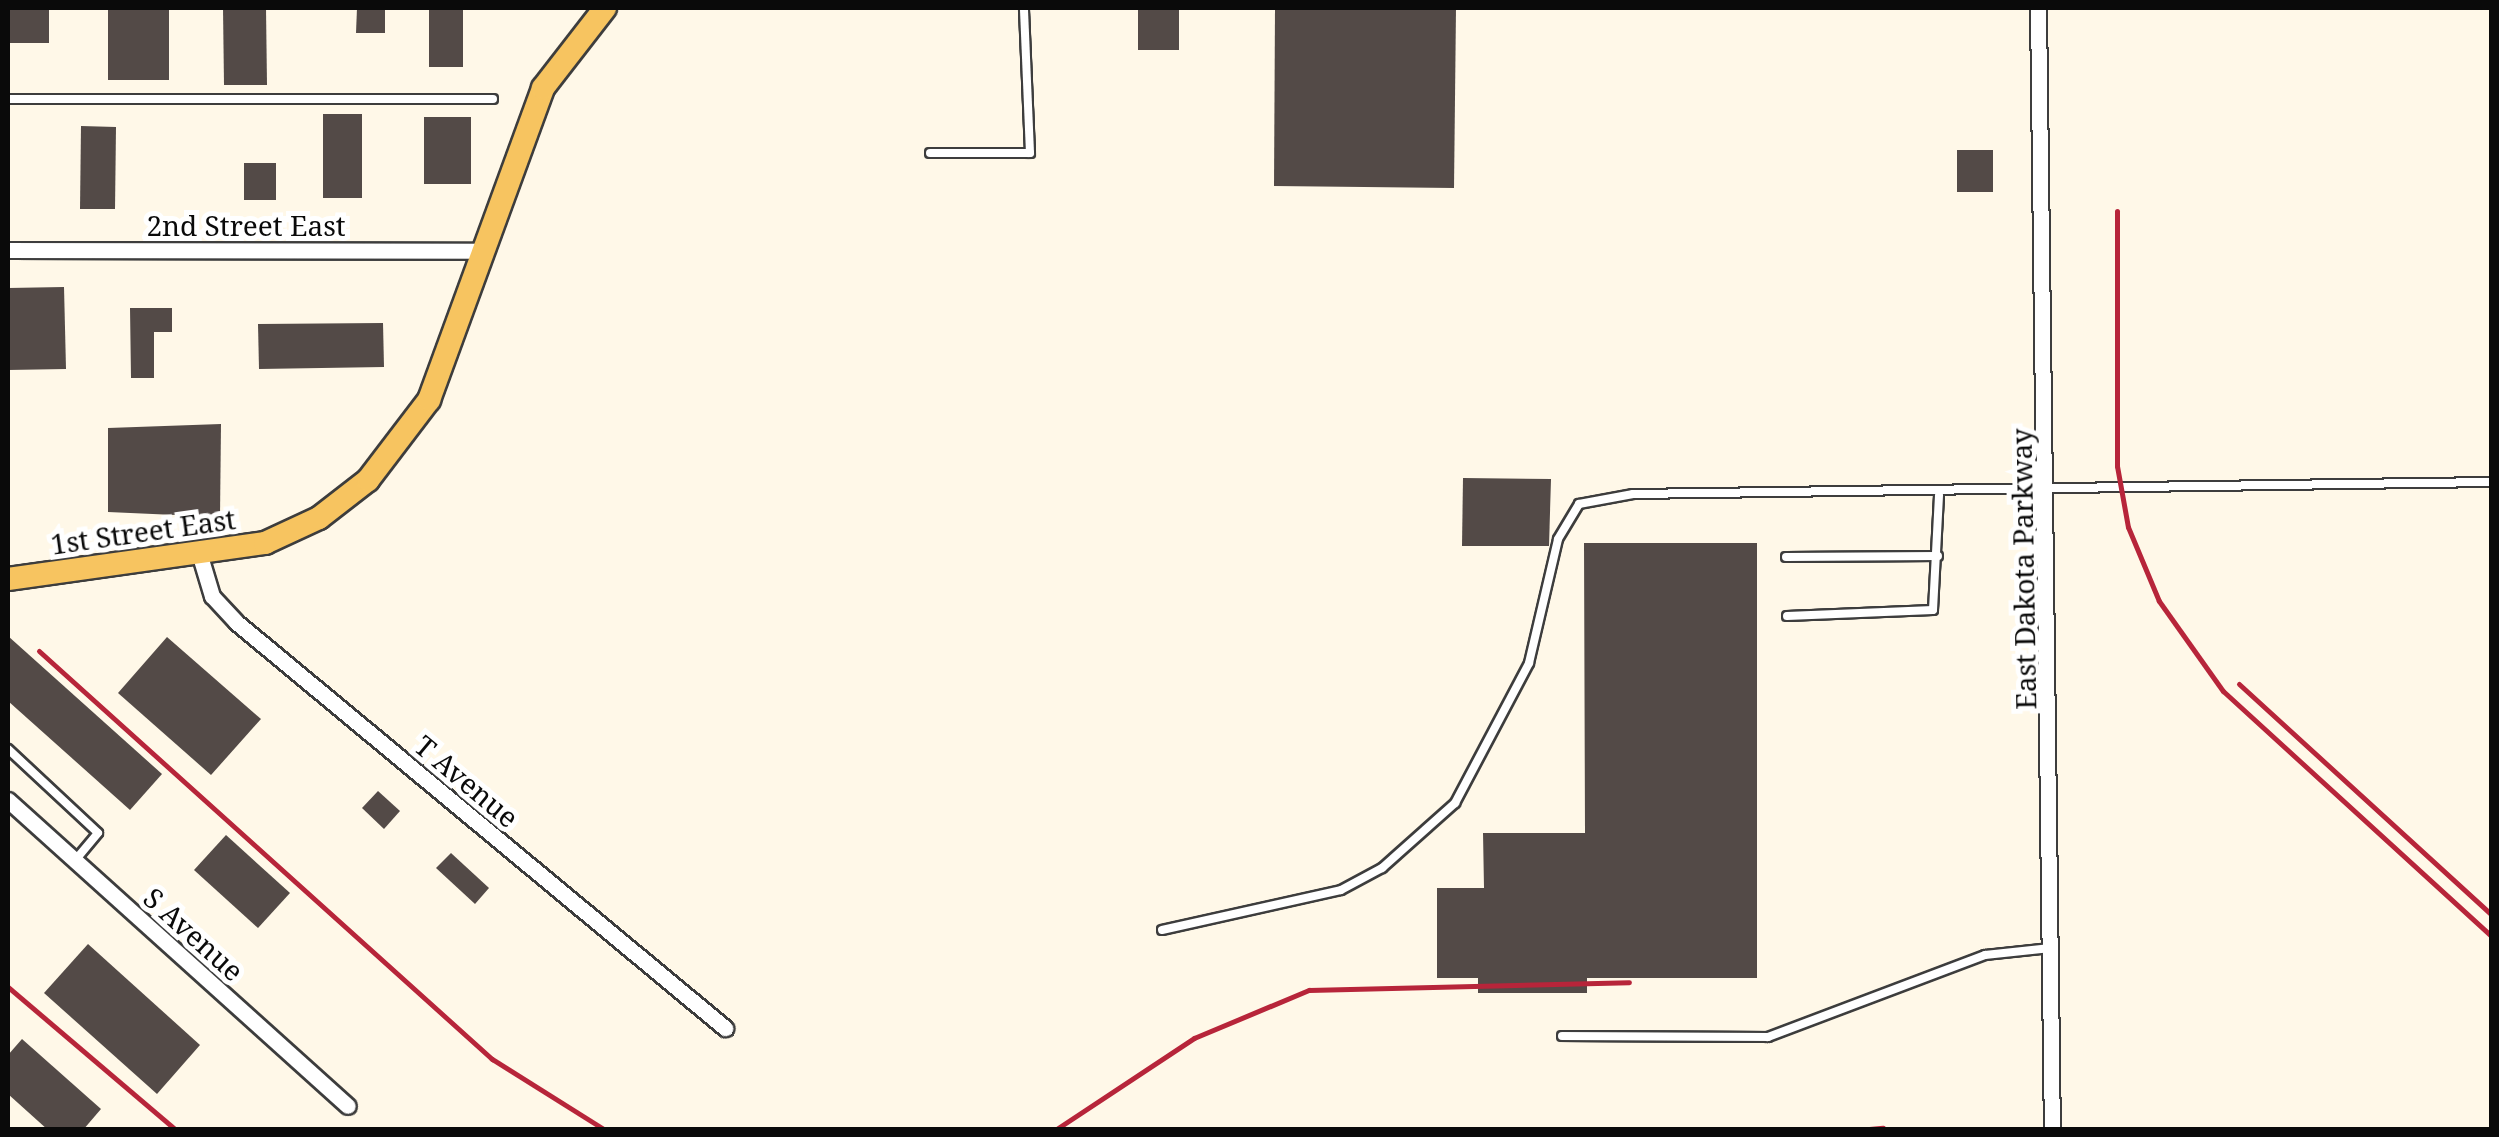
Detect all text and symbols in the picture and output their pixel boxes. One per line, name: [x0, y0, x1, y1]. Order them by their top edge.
street label: 2nd Street East: [146, 208, 346, 242]
street label: East Dakota Parkway: [2004, 428, 2042, 710]
street label: 1st Street East: [48, 501, 238, 561]
street label: T Avenue: [409, 728, 525, 834]
street label: S Avenue: [137, 881, 251, 987]

